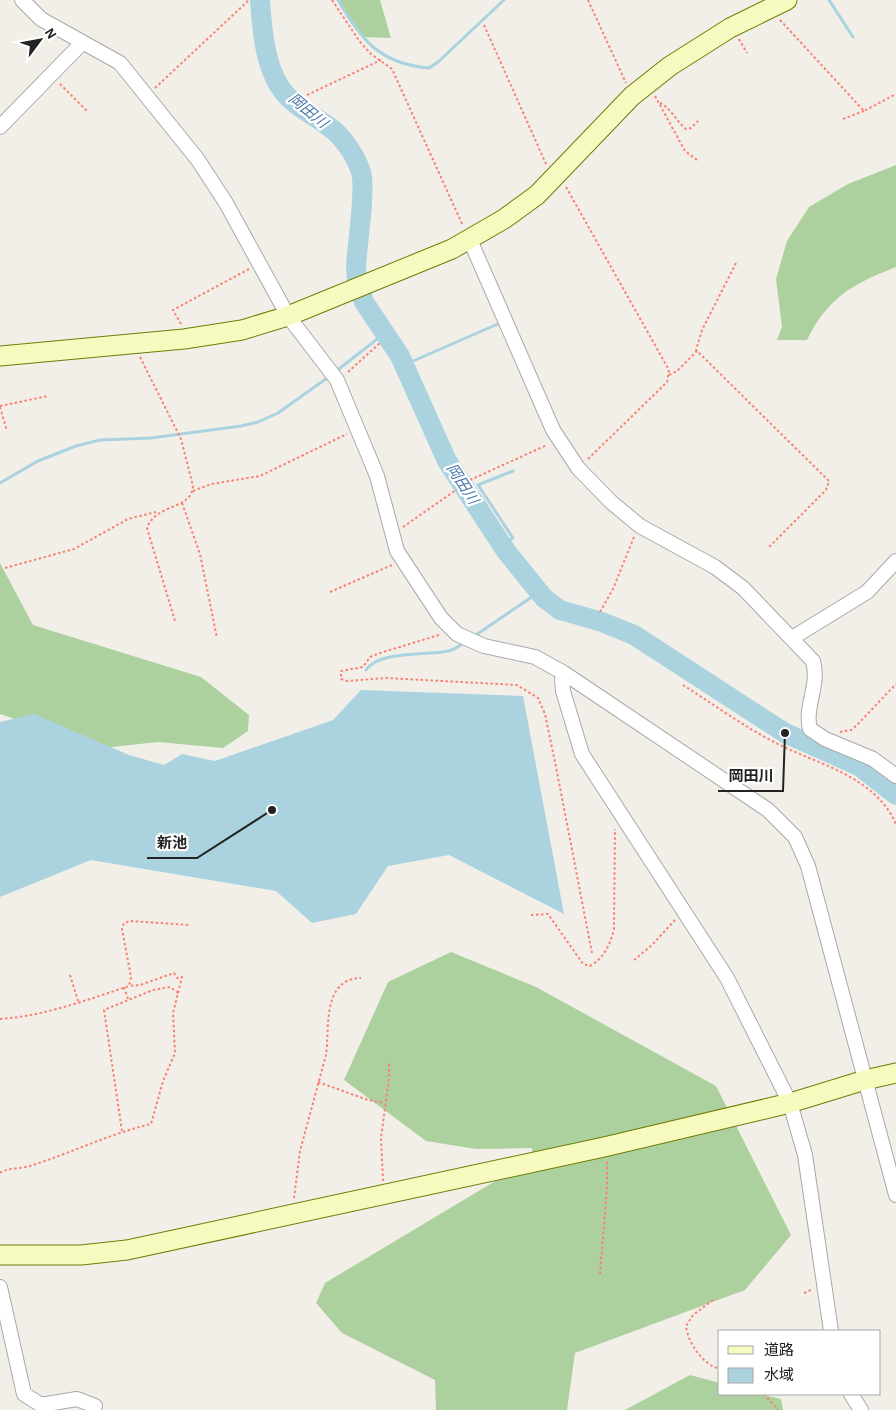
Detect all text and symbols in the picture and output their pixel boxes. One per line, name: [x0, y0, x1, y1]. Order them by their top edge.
north arrow: [15, 15, 65, 65]
text: N: [42, 26, 59, 41]
water label: 岡田川: [286, 91, 332, 132]
water label: 岡田川: [443, 461, 482, 509]
callout: 岡田川: [718, 761, 783, 791]
text: 岡田川: [728, 768, 774, 784]
callout: 新池: [147, 828, 197, 858]
text: 新池: [157, 835, 187, 851]
legend: [718, 1330, 881, 1395]
text: 道路: [764, 1342, 794, 1358]
text: 水域: [764, 1367, 794, 1383]

